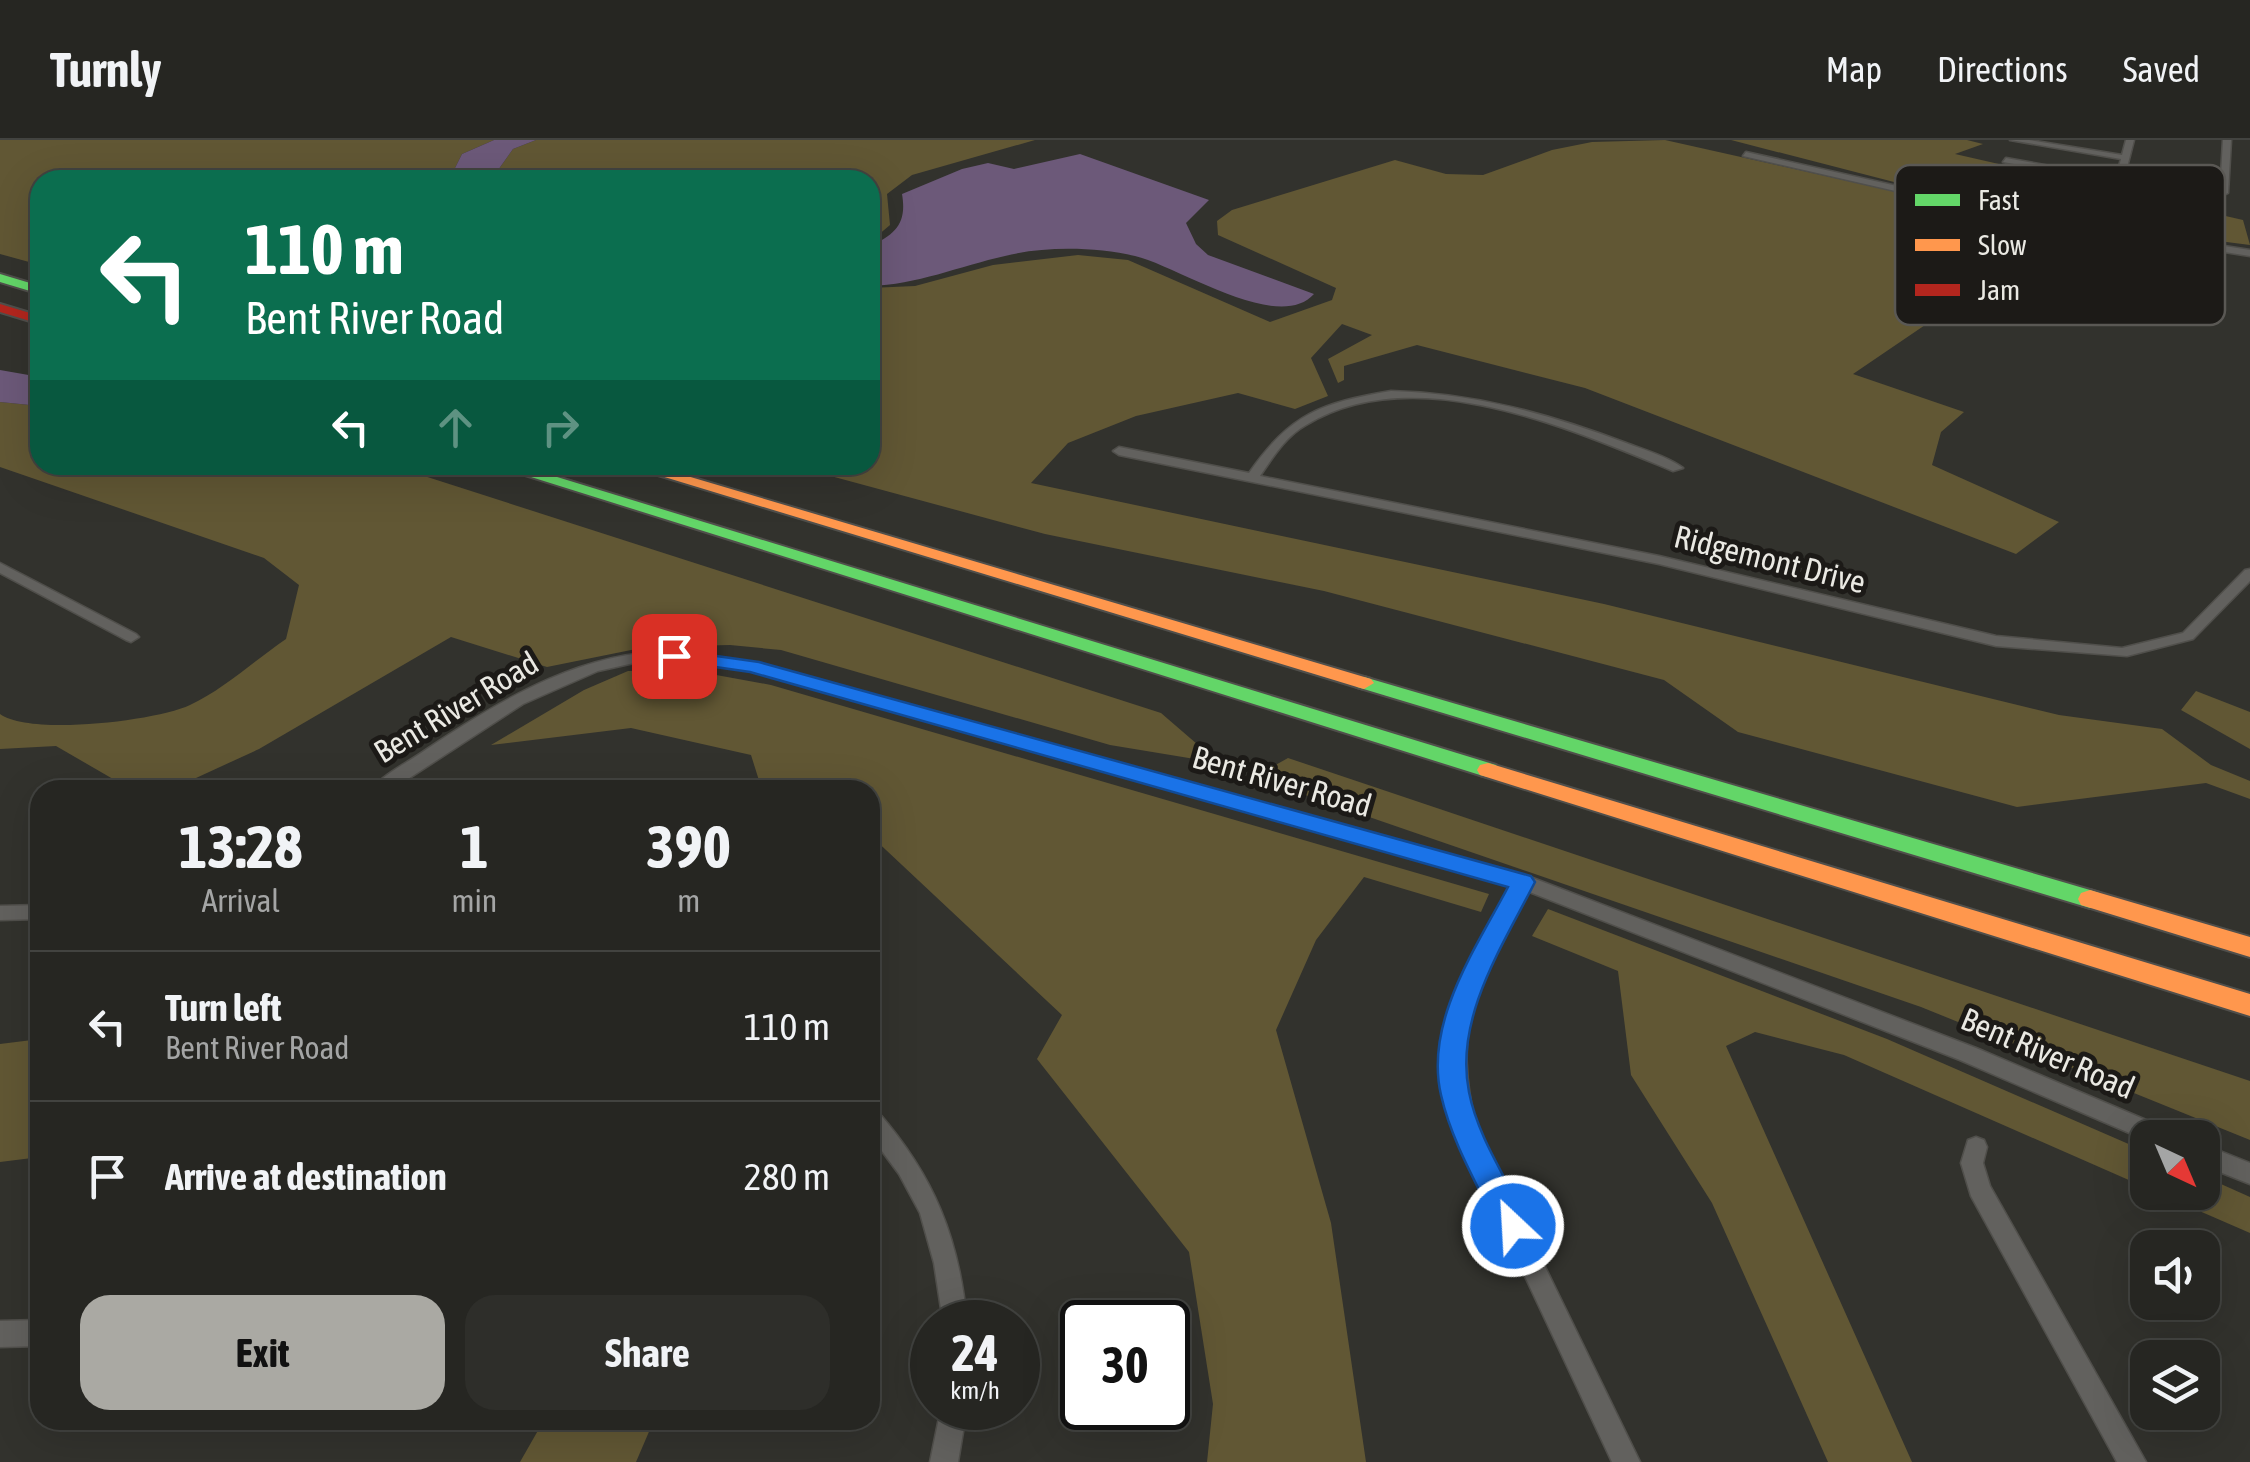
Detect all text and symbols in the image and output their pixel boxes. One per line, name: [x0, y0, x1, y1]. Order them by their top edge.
text: Turnly: [50, 42, 161, 97]
text: Map: [1826, 49, 1882, 89]
text: Directions: [1937, 49, 2068, 89]
text: Saved: [2123, 49, 2200, 89]
legend: [1895, 165, 2225, 325]
text: Fast: [1978, 184, 2020, 216]
text: 110 m: [245, 209, 404, 289]
icon: left: [80, 210, 210, 340]
text: Slow: [1978, 229, 2027, 261]
text: Jam: [1978, 274, 2020, 306]
text: Bent River Road: [245, 292, 504, 344]
icon: left: [323, 400, 378, 455]
icon: ahead: [428, 400, 483, 455]
icon: right: [533, 400, 588, 455]
street label: Ridgemont Drive: [1671, 517, 1869, 601]
pin: [632, 614, 717, 699]
icon: arrive: [647, 629, 702, 684]
street label: Bent River Road: [367, 644, 545, 770]
street label: Bent River Road: [1188, 738, 1376, 824]
text: 13:28: [179, 812, 302, 881]
text: 1: [460, 812, 489, 881]
text: 390: [646, 812, 731, 881]
text: Arrival: [202, 882, 280, 919]
text: min: [451, 882, 497, 919]
text: m: [677, 882, 700, 919]
text: Turn left: [165, 986, 281, 1029]
icon: left: [80, 999, 135, 1054]
street label: Bent River Road: [1956, 1000, 2140, 1106]
text: 110 m: [744, 1005, 830, 1048]
text: Bent River Road: [165, 1029, 349, 1066]
north arrow: [2130, 1120, 2220, 1210]
map controls: [2130, 1120, 2220, 1430]
icon: arrive: [80, 1149, 135, 1204]
text: Arrive at destination: [165, 1155, 447, 1198]
text: 280 m: [744, 1155, 830, 1198]
position arrow: [1461, 1174, 1565, 1278]
button: sound: [2130, 1230, 2220, 1320]
button: Exit: [80, 1295, 445, 1410]
button: Share: [465, 1295, 830, 1410]
speed limit sign: 30: [1060, 1300, 1190, 1430]
text: 24: [951, 1324, 998, 1382]
button: layers: [2130, 1340, 2220, 1430]
text: km/h: [950, 1376, 1000, 1404]

